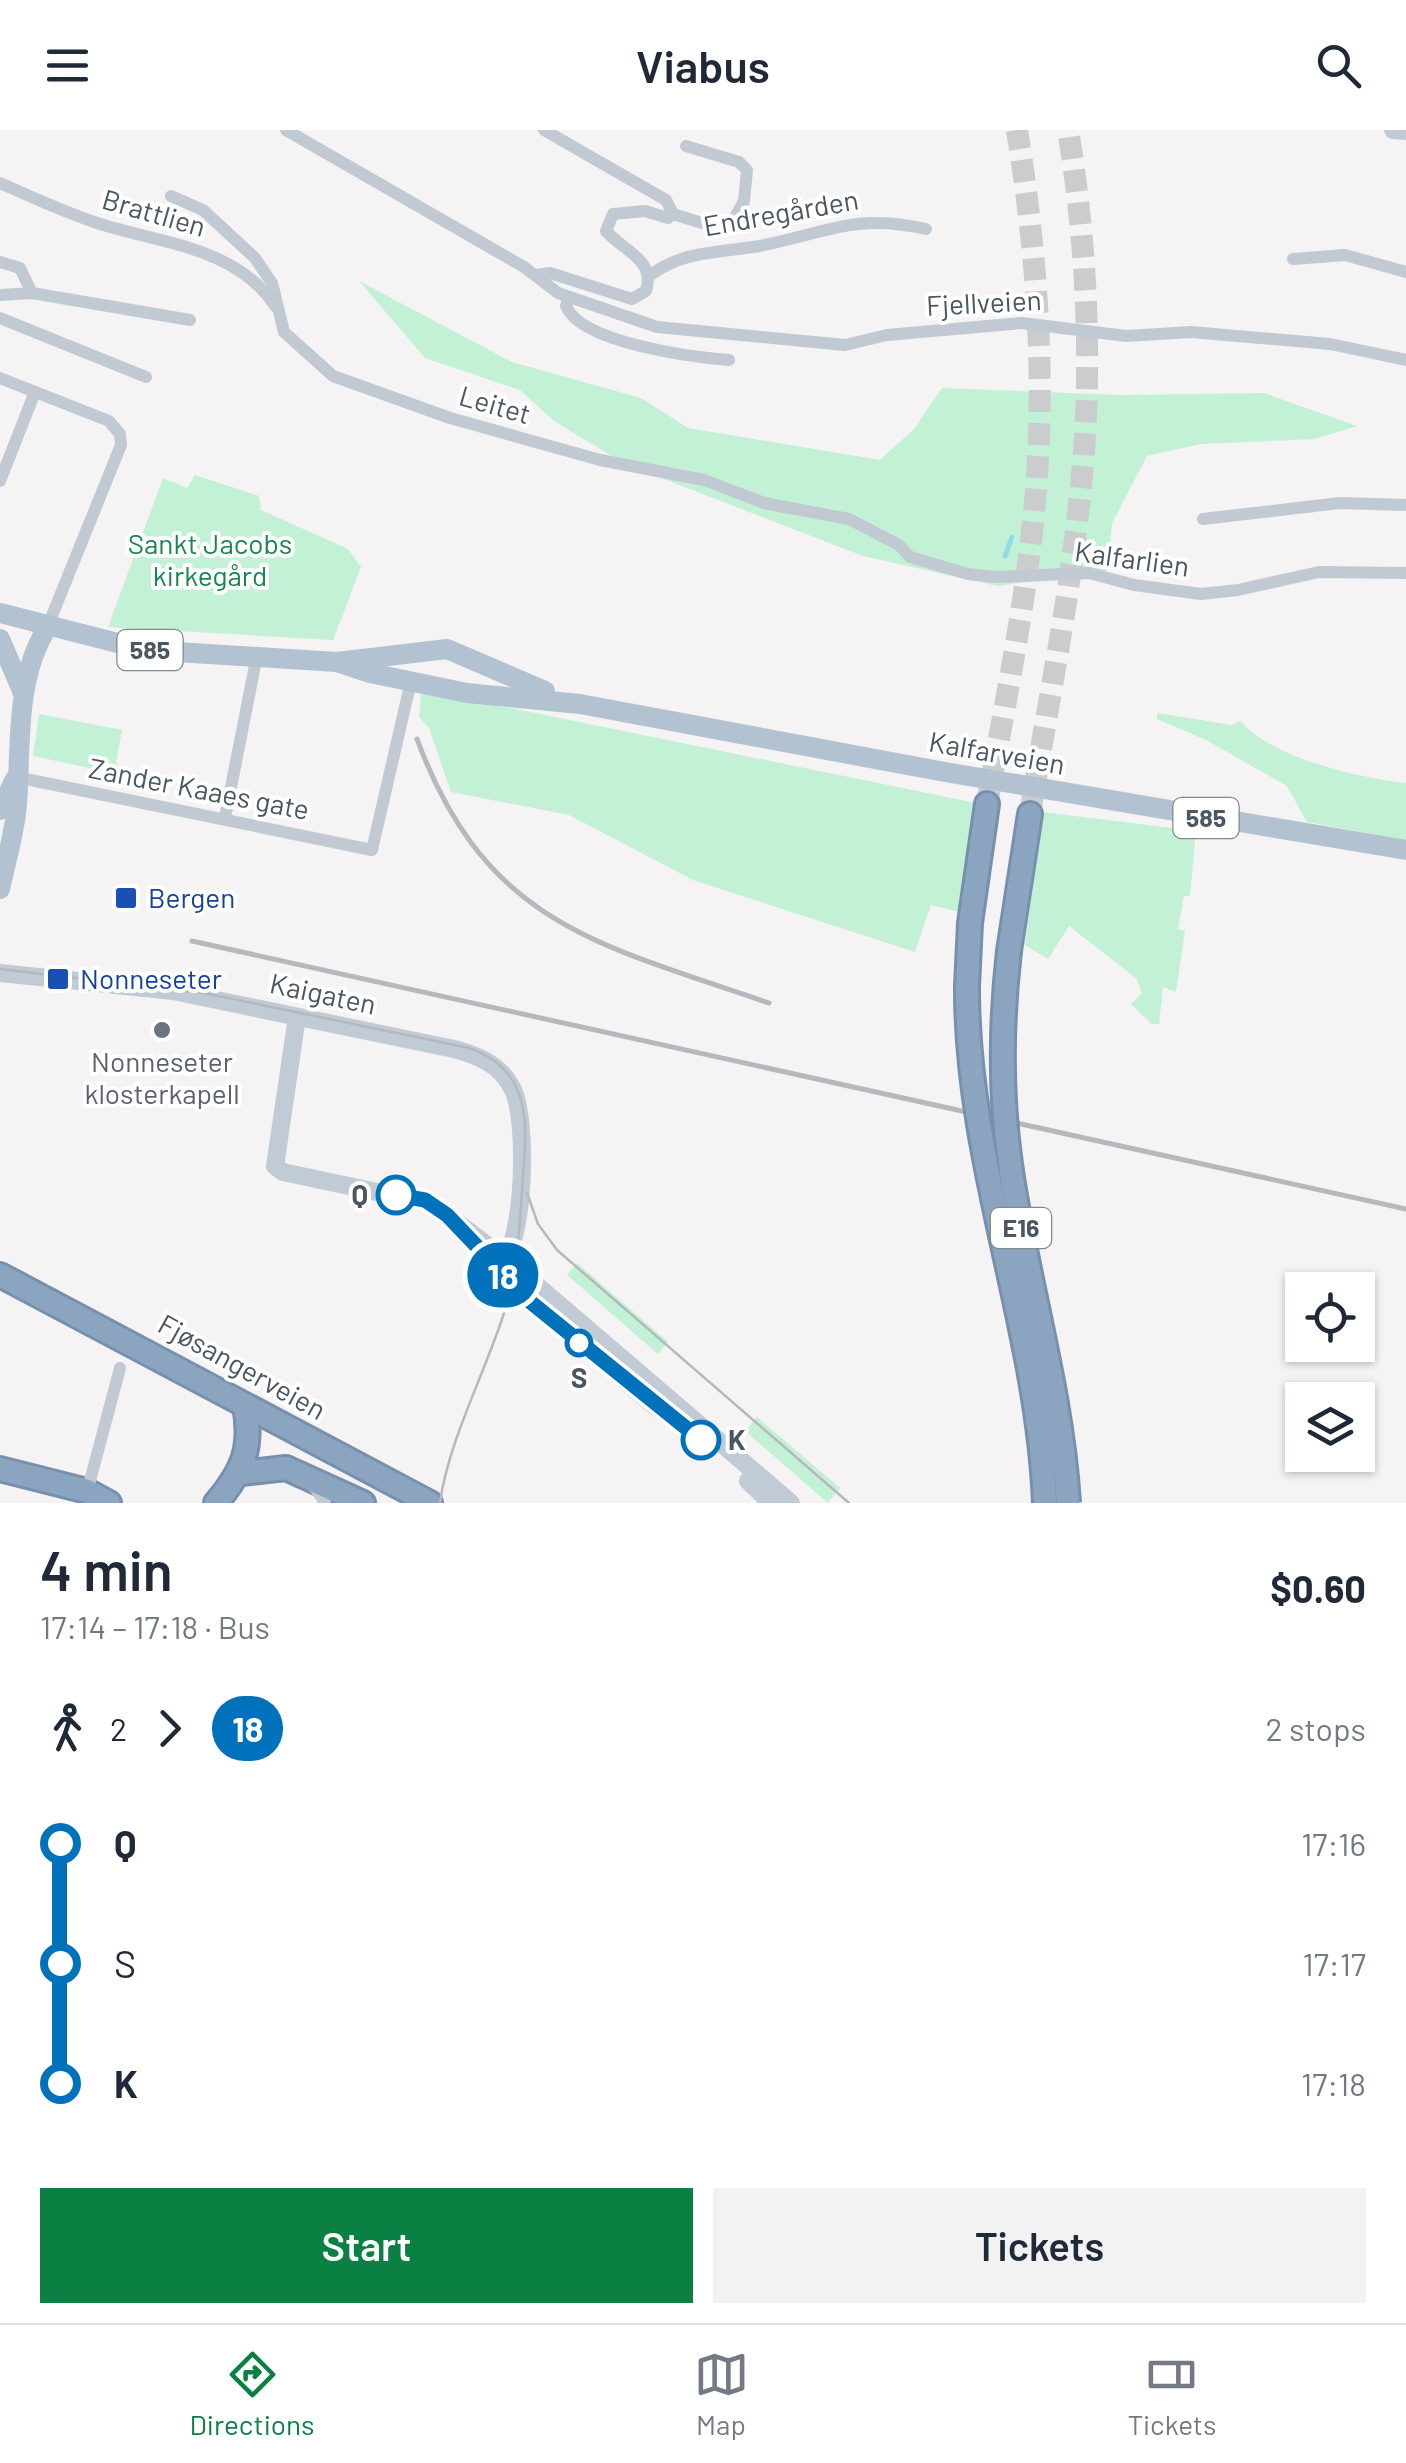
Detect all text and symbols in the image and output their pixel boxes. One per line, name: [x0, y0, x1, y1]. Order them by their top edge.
icon: menu: [40, 38, 95, 93]
text: Viabus: [636, 38, 770, 92]
icon: search: [1311, 38, 1366, 93]
street label: Brattlien: [99, 181, 210, 243]
street label: Endregården: [701, 182, 861, 242]
street label: Fjellveien: [925, 282, 1043, 322]
street label: Leitet: [456, 378, 535, 430]
park label: Sankt Jacobs kirkegård: [128, 526, 292, 592]
street label: Kalfarlien: [1073, 533, 1192, 583]
road number: 585: [118, 630, 182, 670]
street label: Kalfarveien: [927, 723, 1068, 781]
street label: Zander Kaaes gate: [86, 750, 312, 826]
road number: 585: [1174, 798, 1238, 838]
place label: Bergen: [148, 880, 235, 914]
marker: Bergen: [113, 885, 139, 911]
place label: Nonneseter: [80, 961, 222, 995]
street label: Kaigaten: [267, 965, 379, 1021]
marker: Nonneseter: [45, 966, 71, 992]
marker: Nonneseter klosterkapell: [151, 1019, 173, 1041]
place label: Nonneseter klosterkapell: [84, 1044, 240, 1110]
marker: Q: [377, 1176, 415, 1214]
place label: Q: [351, 1177, 368, 1211]
road number: E16: [991, 1208, 1051, 1248]
line badge: 18: [458, 1242, 548, 1308]
text: 18: [487, 1254, 519, 1296]
map controls: [1285, 1272, 1375, 1472]
button: locate: [1285, 1272, 1375, 1362]
street label: Fjøsangerveien: [153, 1306, 332, 1426]
marker: S: [566, 1330, 592, 1356]
place label: S: [571, 1360, 587, 1394]
button: layers: [1285, 1382, 1375, 1472]
marker: K: [682, 1421, 720, 1459]
place label: K: [728, 1422, 746, 1456]
text: 4 min: [40, 1536, 173, 1602]
text: $0.60: [1270, 1565, 1366, 1611]
text: 17:14 – 17:18 · Bus: [40, 1607, 270, 1645]
icon: walk: [40, 1701, 95, 1756]
icon: forward: [142, 1701, 197, 1756]
text: 18: [232, 1707, 263, 1749]
text: 2: [110, 1709, 127, 1747]
text: 2 stops: [1265, 1709, 1366, 1747]
text: Q: [114, 1820, 137, 1866]
text: 17:16: [1301, 1824, 1366, 1862]
text: S: [114, 1940, 136, 1986]
text: 17:17: [1302, 1944, 1366, 1982]
text: K: [114, 2060, 138, 2106]
text: 17:18: [1301, 2064, 1366, 2102]
button: Start: [40, 2188, 693, 2303]
button: Tickets: [713, 2188, 1366, 2303]
tab: Directions: [189, 2347, 315, 2441]
tab: Map: [694, 2347, 749, 2441]
tab: Tickets: [1127, 2347, 1217, 2441]

